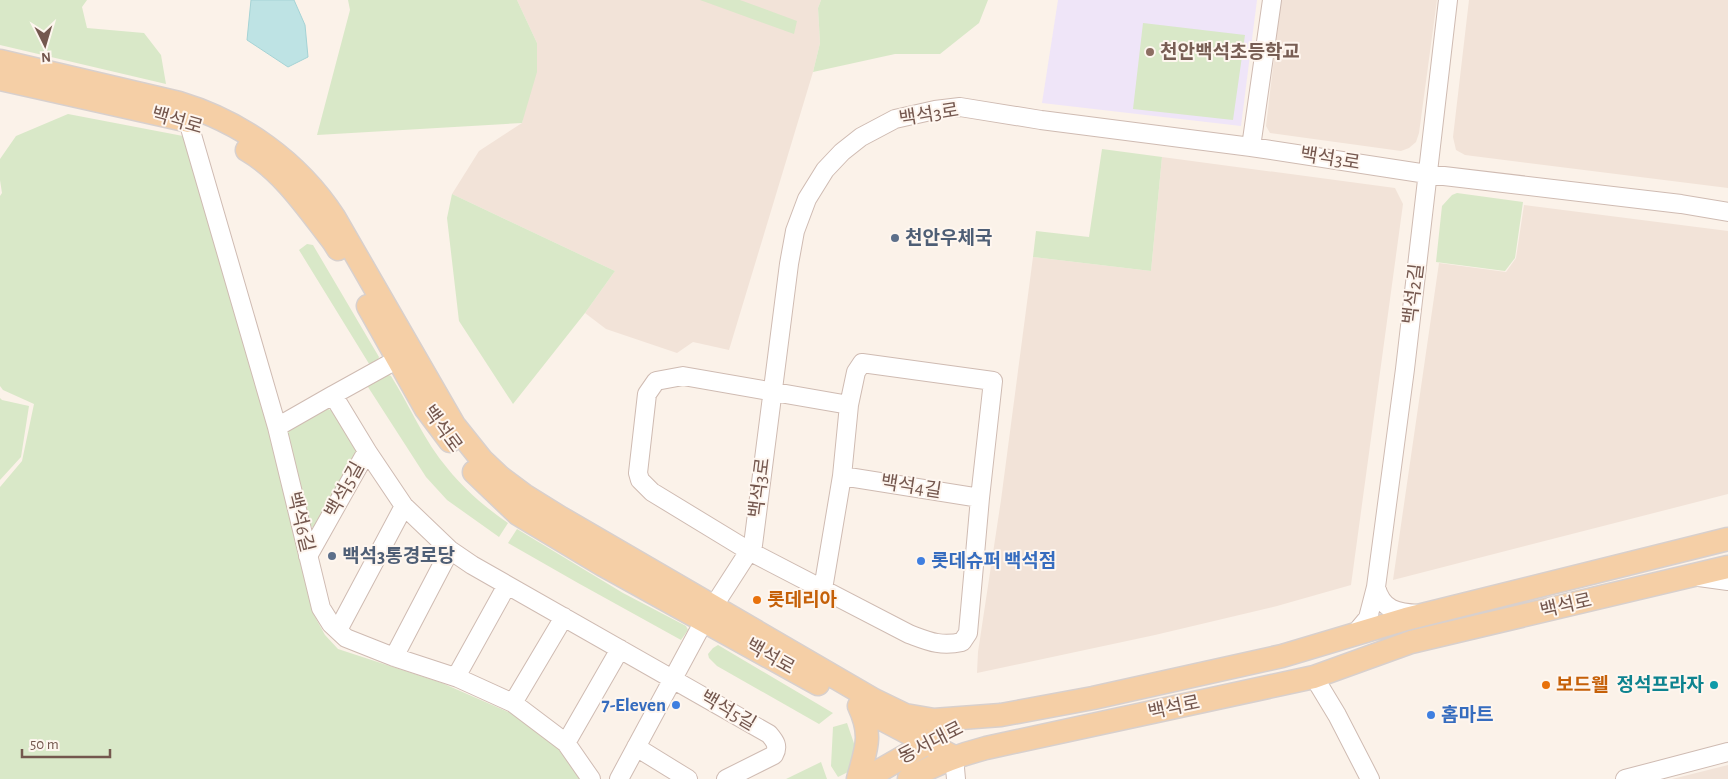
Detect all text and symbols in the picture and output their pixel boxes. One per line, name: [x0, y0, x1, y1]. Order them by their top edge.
north arrow: [20, 20, 70, 70]
place label: 천안백석초등학교: [1160, 41, 1300, 62]
marker: 천안백석초등학교: [1144, 46, 1156, 58]
text: N: [41, 50, 52, 64]
street label: 백석3로: [898, 100, 960, 129]
street label: 백석로: [149, 104, 205, 137]
street label: 백석3로: [1299, 144, 1361, 173]
place label: 천안우체국: [905, 227, 992, 248]
marker: 천안우체국: [889, 232, 901, 244]
street label: 백석2길: [1400, 262, 1427, 325]
street label: 백석로: [419, 402, 466, 456]
street label: 백석3로: [746, 457, 773, 519]
street label: 백석5길: [321, 459, 368, 521]
street label: 백석4길: [879, 472, 943, 501]
street label: 백석6길: [283, 490, 318, 554]
place label: 백석3통경로당: [342, 546, 456, 566]
marker: 백석3통경로당: [326, 550, 338, 562]
place label: 롯데슈퍼 백석점: [931, 551, 1056, 571]
marker: 롯데슈퍼 백석점: [915, 555, 927, 567]
place label: 롯데리아: [767, 590, 837, 610]
street label: 백석로: [1538, 590, 1594, 621]
marker: 롯데리아: [751, 594, 763, 606]
street label: 백석로: [742, 635, 798, 678]
place label: 보드웰: [1556, 675, 1608, 695]
place label: 정석프라자: [1617, 675, 1705, 695]
marker: 보드웰: [1540, 679, 1552, 691]
marker: 정석프라자: [1708, 679, 1720, 691]
street label: 백석5길: [697, 687, 759, 734]
street label: 백석로: [1146, 692, 1202, 723]
place label: 7-Eleven: [602, 696, 666, 715]
marker: 7-Eleven: [670, 699, 682, 711]
place label: 홈마트: [1441, 705, 1493, 725]
marker: 홈마트: [1425, 709, 1437, 721]
street label: 동서대로: [895, 718, 966, 767]
scale bar: [22, 726, 110, 758]
text: 50 m: [30, 737, 59, 752]

